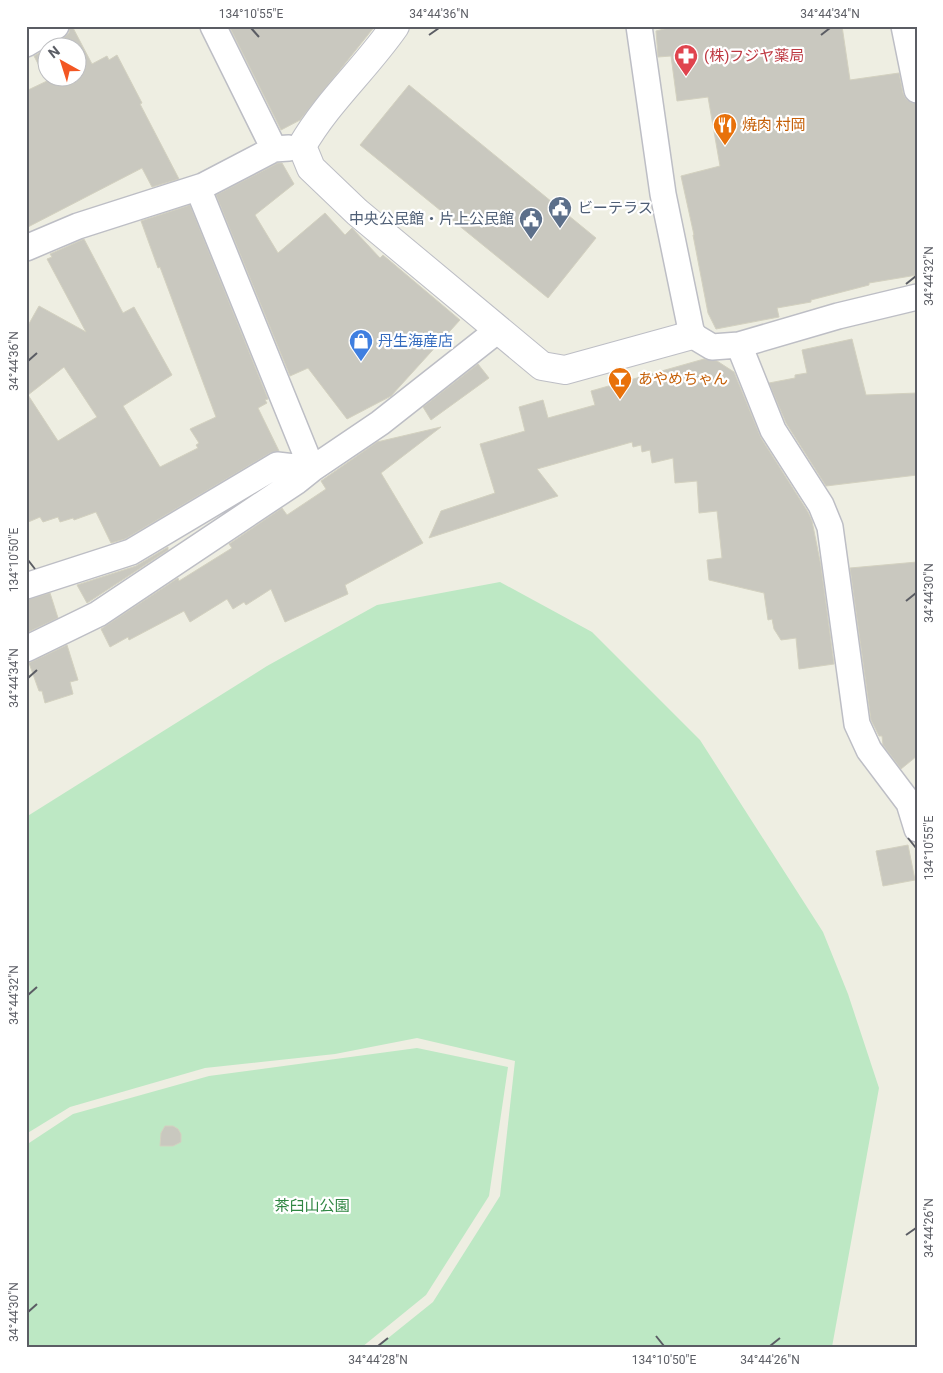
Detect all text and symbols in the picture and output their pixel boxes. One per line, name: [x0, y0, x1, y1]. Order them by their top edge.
text: 134°10'55"E: [219, 7, 283, 21]
text: 34°44'36"N: [409, 7, 469, 21]
text: 34°44'34"N: [800, 7, 860, 21]
north arrow: [38, 38, 88, 88]
text: N: [45, 43, 63, 61]
pharmacy icon: (株)フジヤ薬局: [673, 43, 699, 77]
place label: (株)フジヤ薬局: [704, 47, 804, 65]
restaurant icon: 焼肉 村岡: [712, 112, 738, 146]
place label: 焼肉 村岡: [742, 116, 806, 134]
public building icon: ビーテラス: [547, 195, 573, 229]
place label: ビーテラス: [578, 199, 653, 217]
public building icon: 中央公民館・片上公民館: [518, 206, 544, 240]
place label: 中央公民館・片上公民館: [349, 210, 514, 228]
text: 34°44'32"N: [922, 246, 936, 306]
shop icon: 丹生海産店: [348, 328, 374, 362]
text: 34°44'36"N: [7, 331, 21, 391]
place label: 丹生海産店: [378, 332, 453, 350]
bar icon: あやめちゃん: [607, 366, 633, 400]
place label: あやめちゃん: [638, 370, 728, 388]
text: 134°10'50"E: [7, 528, 21, 592]
text: 34°44'30"N: [922, 563, 936, 623]
text: 34°44'34"N: [7, 648, 21, 708]
text: 134°10'55"E: [922, 816, 936, 880]
text: 34°44'32"N: [7, 965, 21, 1025]
park label: 茶臼山公園: [274, 1197, 350, 1215]
text: 34°44'26"N: [922, 1198, 936, 1258]
text: 34°44'30"N: [7, 1282, 21, 1342]
text: 34°44'28"N: [348, 1353, 408, 1367]
text: 134°10'50"E: [632, 1353, 696, 1367]
text: 34°44'26"N: [740, 1353, 800, 1367]

